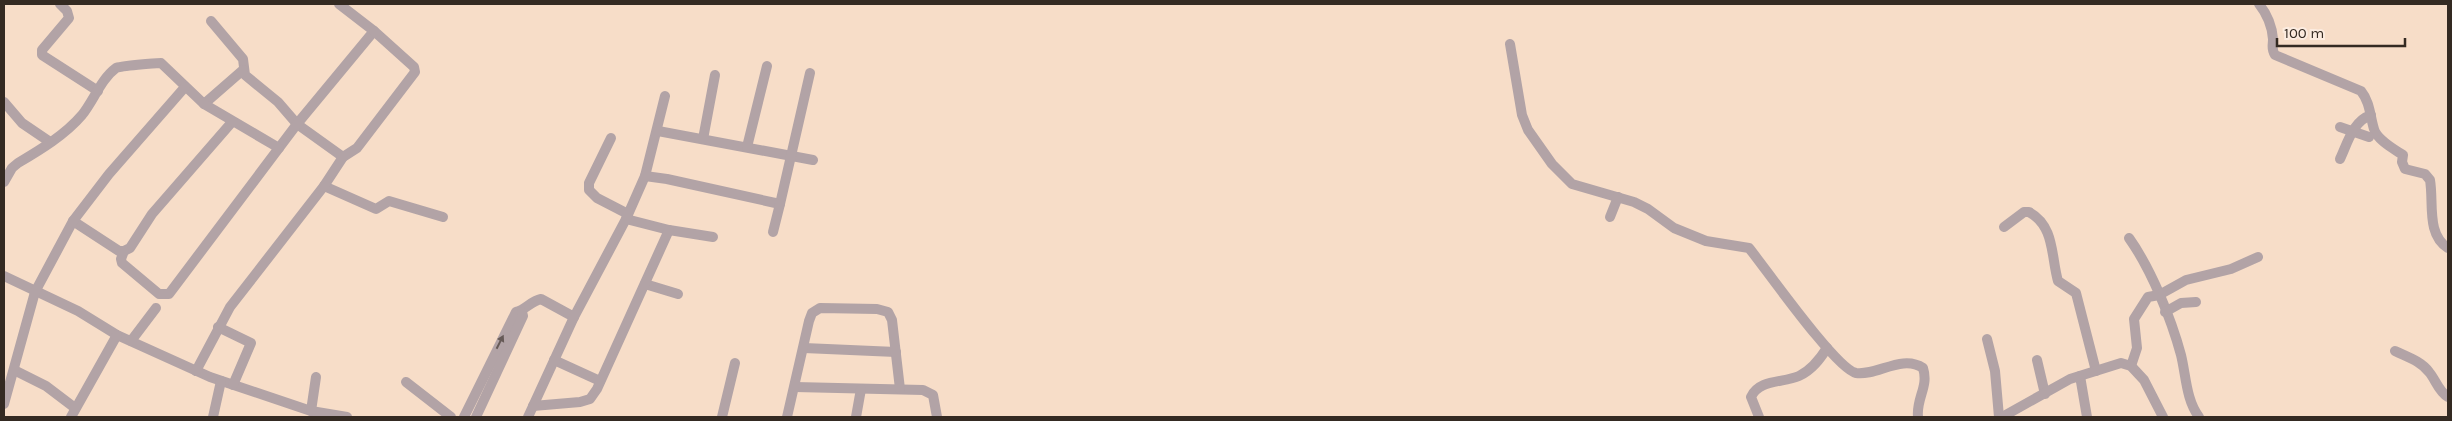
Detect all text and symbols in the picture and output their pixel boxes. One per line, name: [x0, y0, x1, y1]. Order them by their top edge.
scale bar: [2277, 15, 2404, 47]
text: 100 m: [2284, 24, 2324, 42]
one-way arrow: [496, 335, 504, 349]

